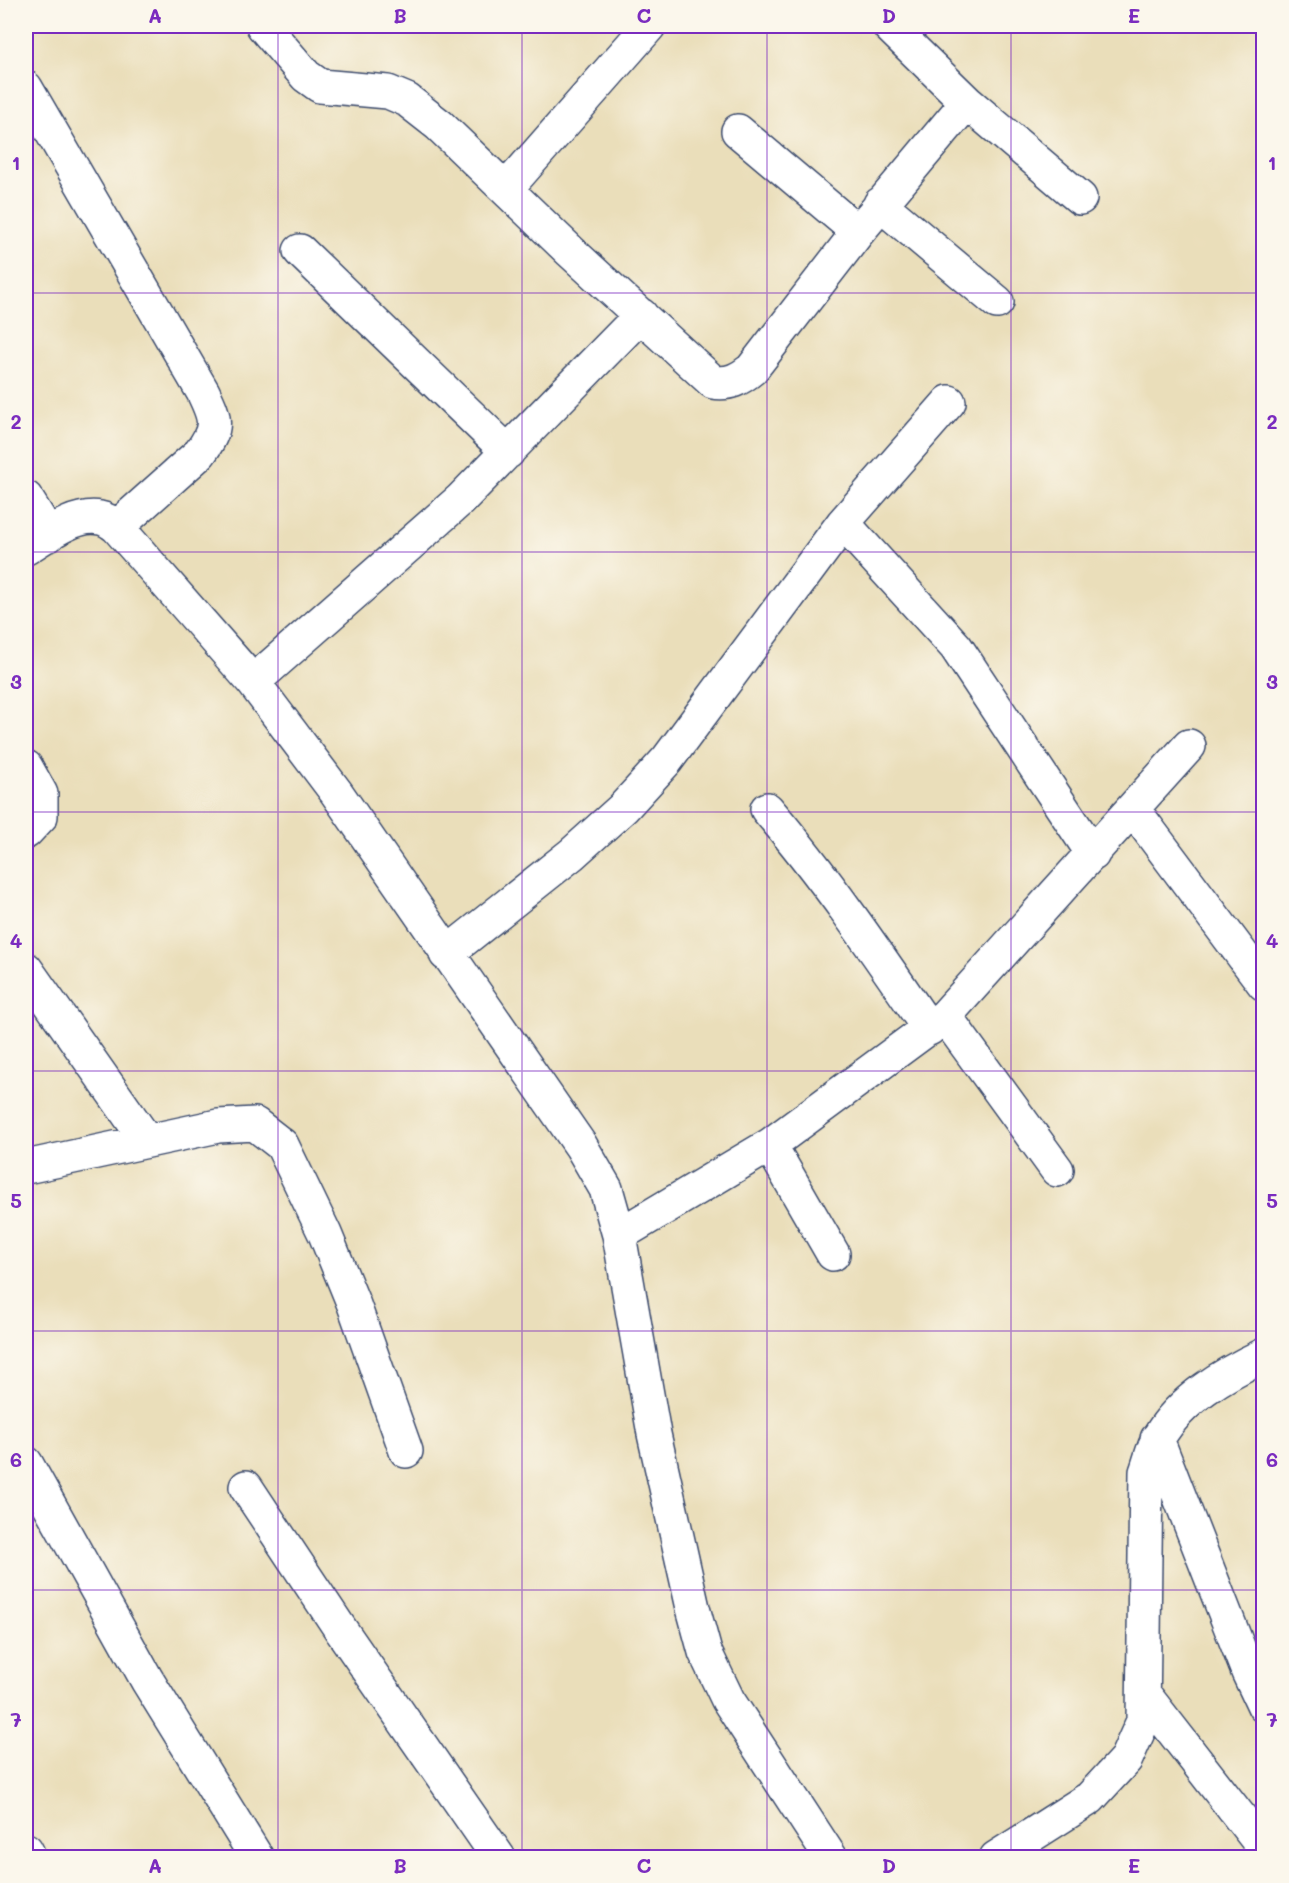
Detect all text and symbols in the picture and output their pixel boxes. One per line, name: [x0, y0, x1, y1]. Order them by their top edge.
text: A: [148, 2, 162, 28]
text: B: [393, 2, 407, 28]
text: C: [637, 2, 652, 28]
text: D: [882, 2, 896, 28]
text: E: [1128, 2, 1140, 28]
text: 1: [12, 149, 20, 175]
text: 1: [1268, 149, 1276, 175]
text: 2: [10, 408, 22, 434]
text: 2: [1266, 408, 1278, 434]
text: 3: [10, 668, 22, 694]
text: 3: [1266, 668, 1278, 694]
text: 4: [10, 927, 23, 953]
text: 4: [1266, 927, 1279, 953]
text: 5: [10, 1187, 22, 1213]
text: 5: [1266, 1187, 1278, 1213]
text: 6: [10, 1446, 22, 1472]
text: 6: [1266, 1446, 1278, 1472]
text: 7: [10, 1706, 22, 1732]
text: 7: [1266, 1706, 1278, 1732]
text: A: [148, 1852, 162, 1878]
text: B: [393, 1852, 407, 1878]
text: C: [637, 1852, 652, 1878]
text: D: [882, 1852, 896, 1878]
text: E: [1128, 1852, 1140, 1878]

